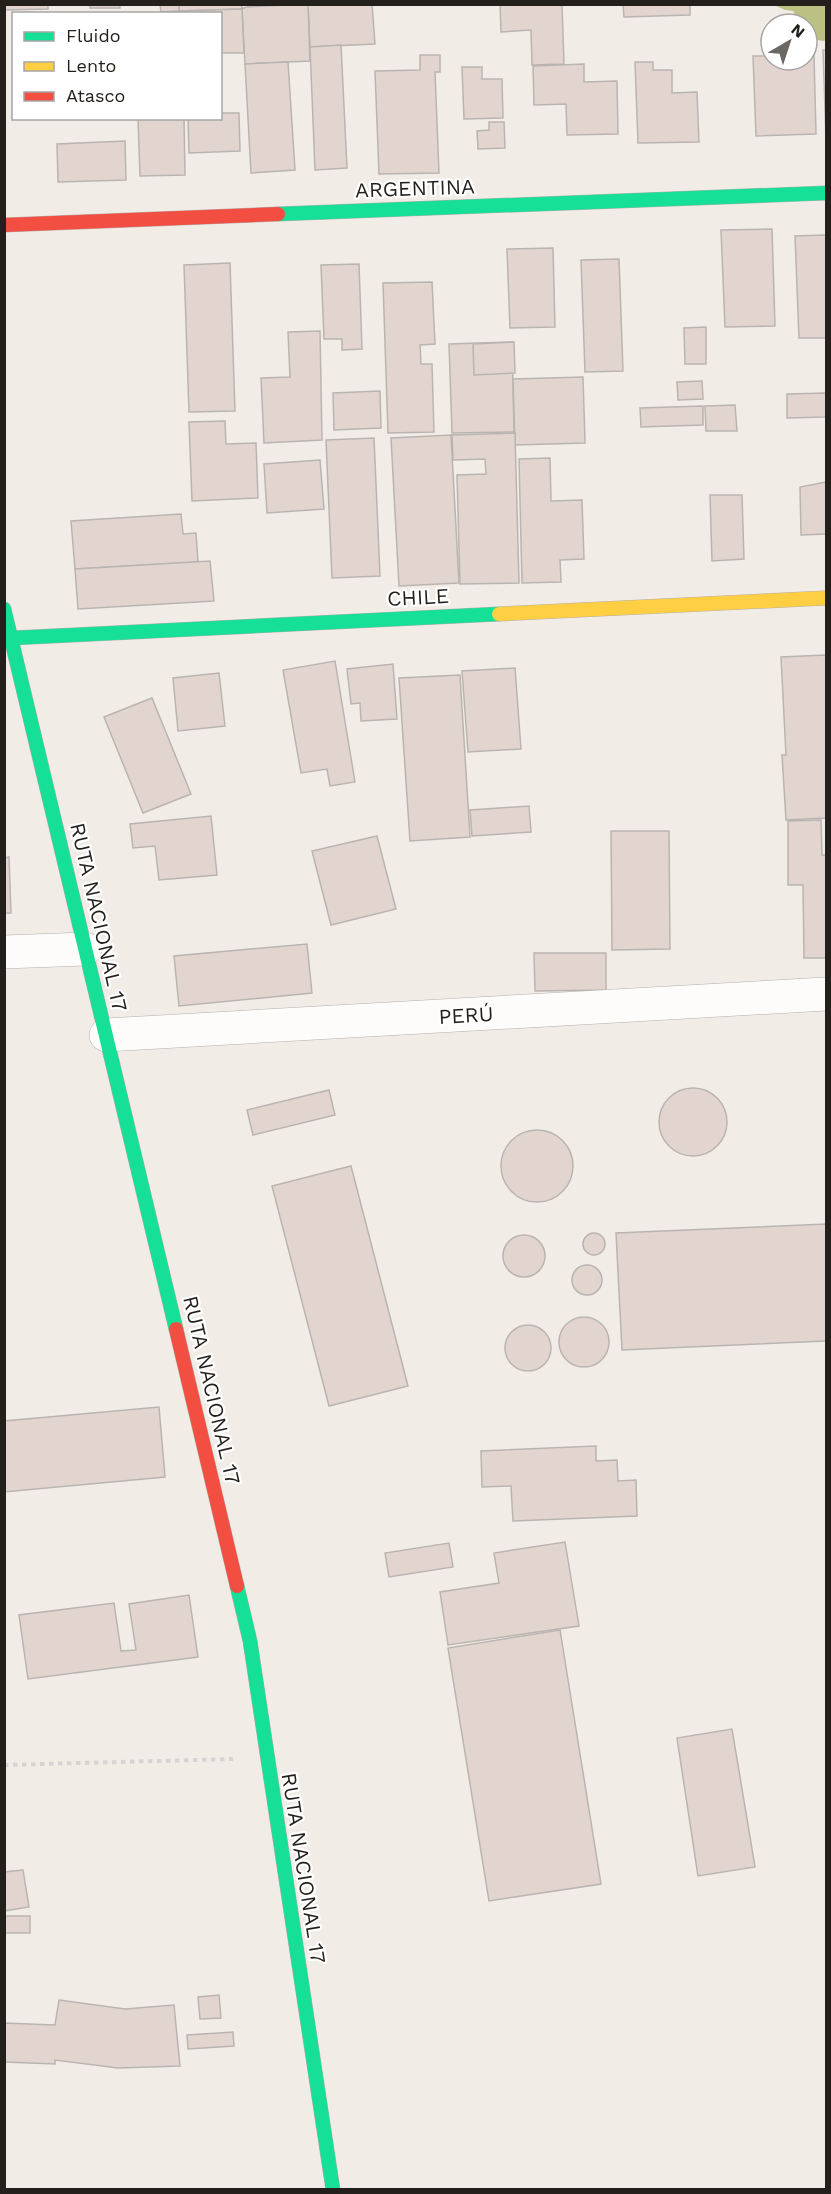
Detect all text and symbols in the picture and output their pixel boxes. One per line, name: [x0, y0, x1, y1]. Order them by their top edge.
legend: [12, 12, 222, 120]
north arrow: [759, 12, 819, 72]
text: N: [788, 20, 809, 42]
text: Fluido: [66, 25, 120, 46]
text: Lento: [66, 55, 116, 76]
text: Atasco: [66, 85, 125, 106]
street label: ARGENTINA: [355, 173, 475, 203]
street label: CHILE: [386, 583, 450, 611]
street label: RUTA NACIONAL 17: [65, 820, 133, 1014]
street label: PERÚ: [438, 1001, 494, 1029]
street label: RUTA NACIONAL 17: [178, 1293, 246, 1487]
street label: RUTA NACIONAL 17: [277, 1771, 331, 1965]

